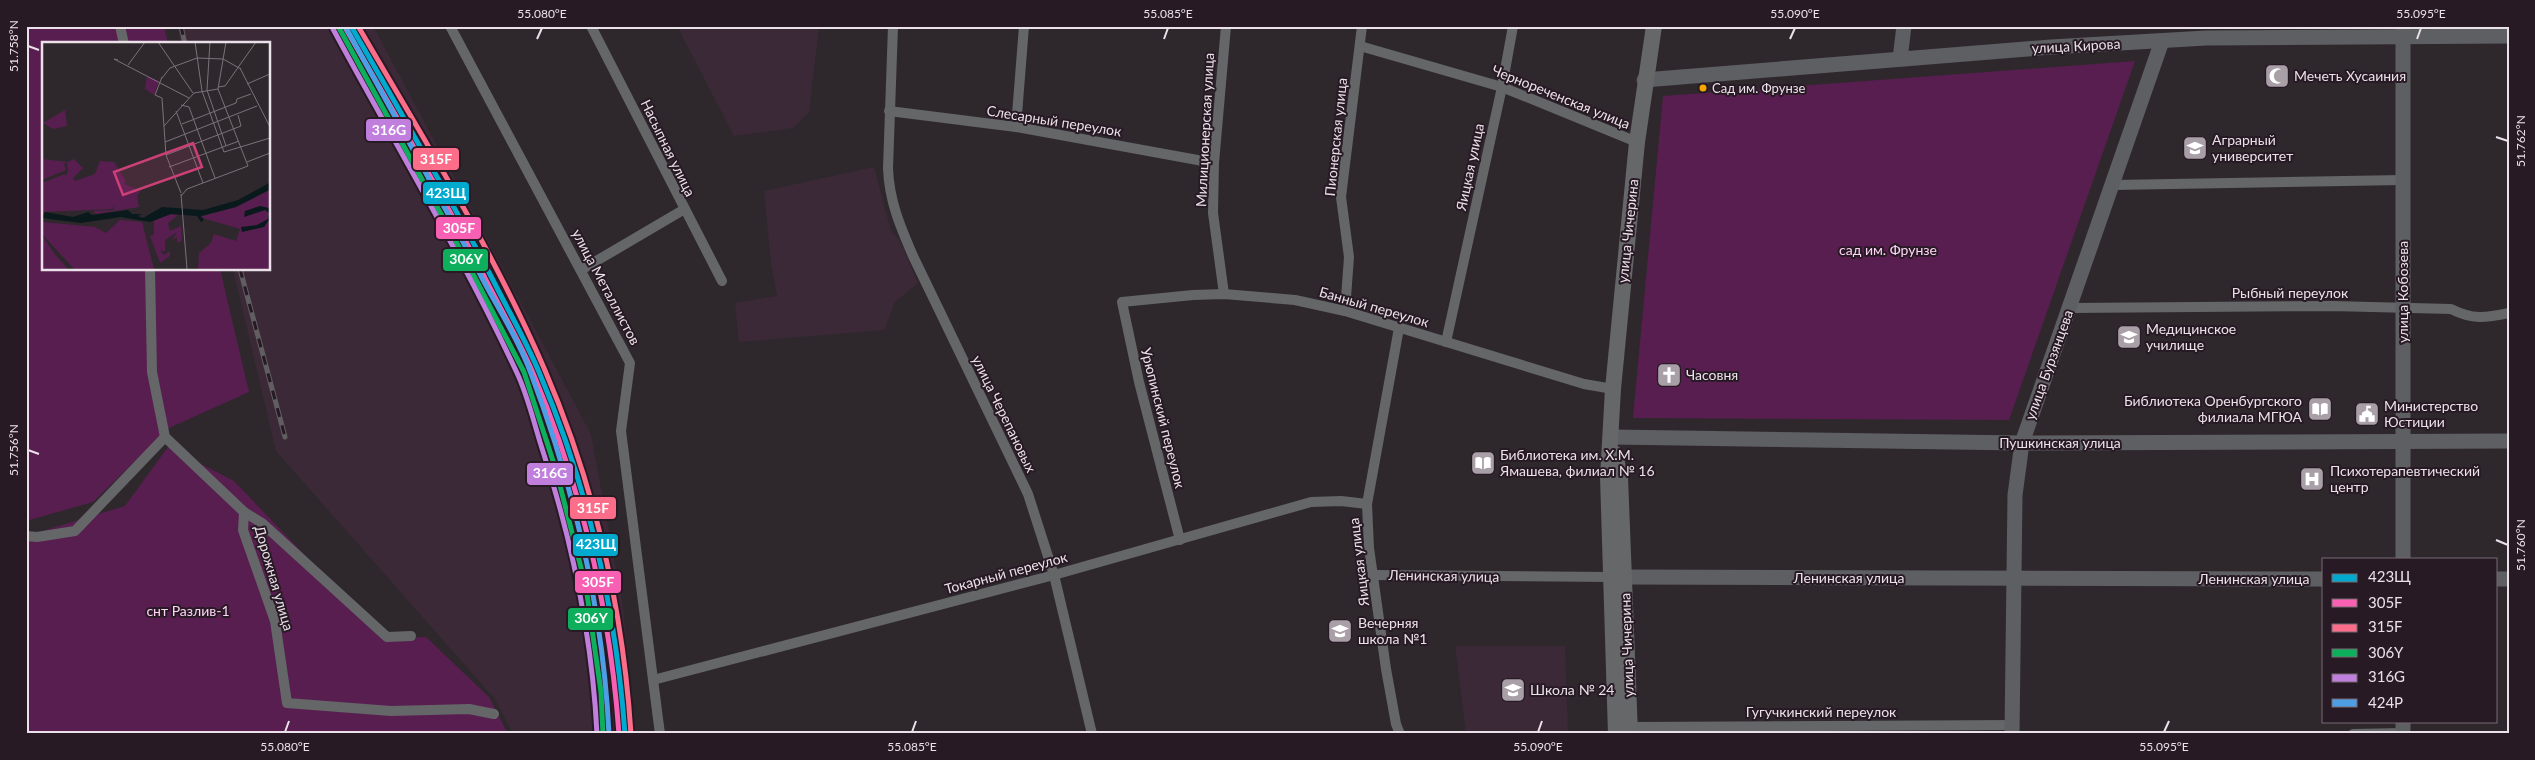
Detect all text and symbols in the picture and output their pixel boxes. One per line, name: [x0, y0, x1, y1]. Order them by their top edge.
text: 55.080°E: [517, 6, 567, 21]
text: 55.085°E: [1143, 6, 1193, 21]
text: 55.090°E: [1770, 6, 1820, 21]
text: 55.095°E: [2396, 6, 2446, 21]
text: 51.758°N: [6, 20, 21, 72]
street label: улица Кирова: [2031, 35, 2121, 56]
inset map: [42, 42, 270, 270]
street label: Милиционерская улица: [1192, 52, 1217, 208]
street label: Чернореченская улица: [1490, 61, 1633, 132]
mosque icon: Мечеть Хусаиния: [2264, 63, 2290, 89]
place label: Мечеть Хусаиния: [2294, 67, 2406, 84]
street label: Пионерская улица: [1321, 77, 1350, 197]
place label: Сад им. Фрунзе: [1712, 80, 1806, 96]
marker: Сад им. Фрунзе: [1698, 83, 1708, 93]
street label: Насыпная улица: [638, 97, 699, 199]
street label: Слесарный переулок: [985, 101, 1123, 140]
text: 51.762°N: [2513, 115, 2528, 167]
line badge: 316G: [365, 118, 412, 142]
text: 316G: [372, 121, 406, 138]
street label: Яицкая улица: [1452, 122, 1487, 213]
place label: Аграрный университет: [2212, 131, 2293, 164]
school or university icon: Аграрный университет: [2182, 135, 2208, 161]
line badge: 315F: [412, 147, 460, 171]
text: 315F: [420, 150, 452, 167]
street label: улица Чичерина: [1614, 178, 1641, 284]
line badge: 423Щ: [422, 181, 470, 205]
text: 423Щ: [426, 184, 466, 201]
line badge: 305F: [435, 216, 482, 240]
text: 305F: [443, 219, 475, 236]
street label: улица Металлистов: [569, 226, 644, 348]
park label: сад им. Фрунзе: [1839, 241, 1937, 258]
street label: улица Кобозева: [2394, 241, 2411, 343]
line badge: 306Y: [442, 248, 489, 272]
text: 306Y: [449, 250, 484, 267]
street label: Банный переулок: [1317, 283, 1432, 331]
street label: Рыбный переулок: [2232, 284, 2349, 301]
street label: улица Бурзянцева: [2021, 307, 2076, 422]
place label: Медицинское училище: [2146, 320, 2236, 353]
school or university icon: Медицинское училище: [2116, 324, 2142, 350]
street label: Урюпинский переулок: [1138, 346, 1189, 491]
street label: улица Черепановых: [969, 352, 1040, 475]
church icon: Часовня: [1656, 362, 1682, 388]
place label: Часовня: [1686, 366, 1738, 383]
place label: Библиотека Оренбургского филиала МГЮА: [2124, 392, 2303, 425]
library icon: Библиотека Оренбургского филиала МГЮА: [2307, 396, 2333, 422]
place label: Министерство Юстиции: [2384, 397, 2478, 430]
public building icon: Министерство Юстиции: [2354, 401, 2380, 427]
text: 51.756°N: [6, 424, 21, 476]
street label: Пушкинская улица: [1999, 434, 2121, 451]
place label: Библиотека им. Х.М. Ямашева, филиал № 16: [1499, 446, 1655, 479]
library icon: Библиотека им. Х.М. Ямашева, филиал № 16: [1470, 450, 1496, 476]
line badge: 316G: [526, 462, 574, 486]
place label: Психотерапевтический центр: [2330, 462, 2480, 495]
text: 316G: [533, 464, 567, 481]
hospital icon: Психотерапевтический центр: [2299, 466, 2325, 492]
line badge: 315F: [569, 496, 617, 520]
text: 315F: [577, 499, 609, 516]
street label: Яицкая улица: [1345, 517, 1372, 608]
text: 51.760°N: [2513, 519, 2528, 571]
street label: Дорожная улица: [251, 523, 298, 632]
line badge: 423Щ: [572, 533, 619, 557]
text: 423Щ: [576, 535, 616, 552]
street label: Токарный переулок: [943, 548, 1070, 597]
legend: [2322, 558, 2498, 722]
street label: Ленинская улица: [1387, 566, 1500, 585]
text: 423Щ: [2368, 567, 2411, 585]
street label: Ленинская улица: [1793, 569, 1904, 586]
line badge: 305F: [574, 570, 622, 594]
street label: Ленинская улица: [2198, 570, 2309, 587]
text: 305F: [582, 573, 614, 590]
street label: улица Чичерина: [1616, 593, 1637, 697]
text: 305F: [2368, 593, 2403, 611]
park label: снт Разлив-1: [146, 602, 230, 619]
line badge: 306Y: [567, 607, 614, 631]
text: 306Y: [574, 609, 609, 626]
place label: Вечерняя школа №1: [1358, 614, 1427, 647]
text: 315F: [2368, 617, 2403, 635]
school or university icon: Вечерняя школа №1: [1327, 618, 1353, 644]
text: 306Y: [2368, 643, 2404, 661]
text: 316G: [2368, 667, 2405, 685]
school or university icon: Школа № 24: [1500, 677, 1526, 703]
place label: Школа № 24: [1530, 681, 1614, 698]
text: 424Р: [2368, 693, 2403, 711]
street label: Гугучкинский переулок: [1746, 703, 1897, 720]
text: 55.080°E: [260, 739, 310, 754]
text: 55.085°E: [887, 739, 937, 754]
text: 55.090°E: [1513, 739, 1563, 754]
text: 55.095°E: [2139, 739, 2189, 754]

